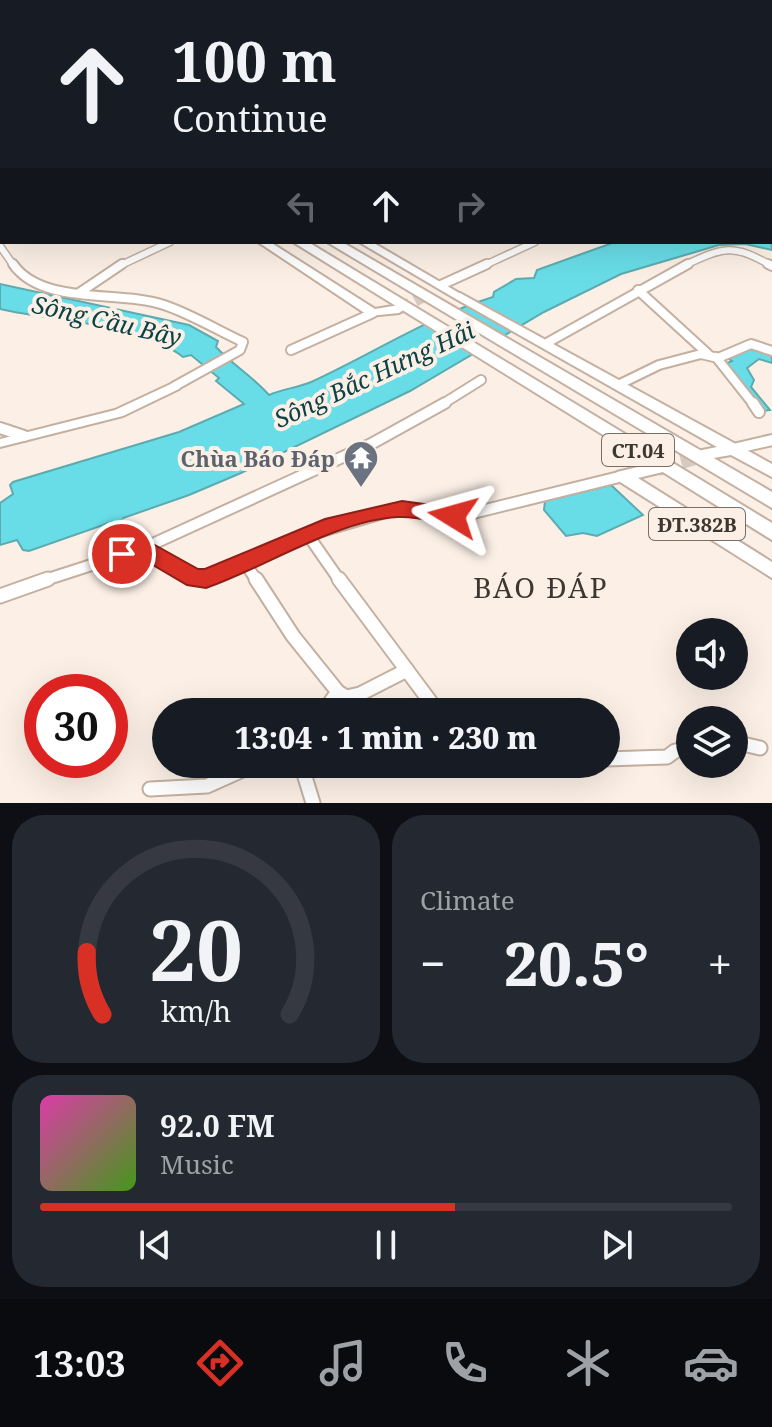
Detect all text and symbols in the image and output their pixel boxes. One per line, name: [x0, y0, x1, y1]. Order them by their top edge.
text: 100 m: [172, 22, 337, 98]
icon: ahead: [40, 32, 144, 136]
text: Continue: [172, 94, 328, 143]
icon: left: [280, 184, 324, 228]
icon: ahead: [364, 184, 408, 228]
icon: right: [448, 184, 492, 228]
water label: Sông Cầu Bây: [29, 287, 185, 353]
water label: Sông Bắc Hưng Hải: [268, 313, 480, 435]
road number: CT.04: [602, 434, 674, 466]
temple icon: Chùa Báo Đáp: [342, 439, 380, 489]
place label: Chùa Báo Đáp: [181, 443, 335, 473]
position arrow: [411, 474, 495, 558]
road number: ĐT.382B: [649, 508, 745, 540]
pin: [88, 520, 156, 588]
icon: arrive: [100, 532, 144, 576]
district label: BÁO ĐÁP: [473, 568, 609, 606]
map controls: [676, 618, 748, 778]
button: sound: [676, 618, 748, 690]
speed limit sign: 30: [24, 674, 128, 778]
button: layers: [676, 706, 748, 778]
text: 13:04 · 1 min · 230 m: [235, 717, 537, 758]
text: Climate: [420, 882, 515, 918]
text: 20: [149, 892, 243, 1005]
text: 20.5°: [504, 922, 649, 1004]
text: −: [420, 933, 445, 993]
text: +: [707, 933, 732, 993]
text: km/h: [161, 991, 231, 1030]
text: 92.0 FM: [160, 1105, 275, 1146]
text: Music: [160, 1146, 234, 1182]
icon: previous: [133, 1223, 177, 1267]
icon: pause: [364, 1223, 408, 1267]
icon: next: [595, 1223, 639, 1267]
icon: directions: [192, 1335, 248, 1391]
icon: music: [315, 1335, 371, 1391]
icon: phone: [437, 1335, 493, 1391]
icon: climate: [560, 1335, 616, 1391]
icon: car: [683, 1335, 739, 1391]
text: 13:03: [33, 1339, 126, 1388]

